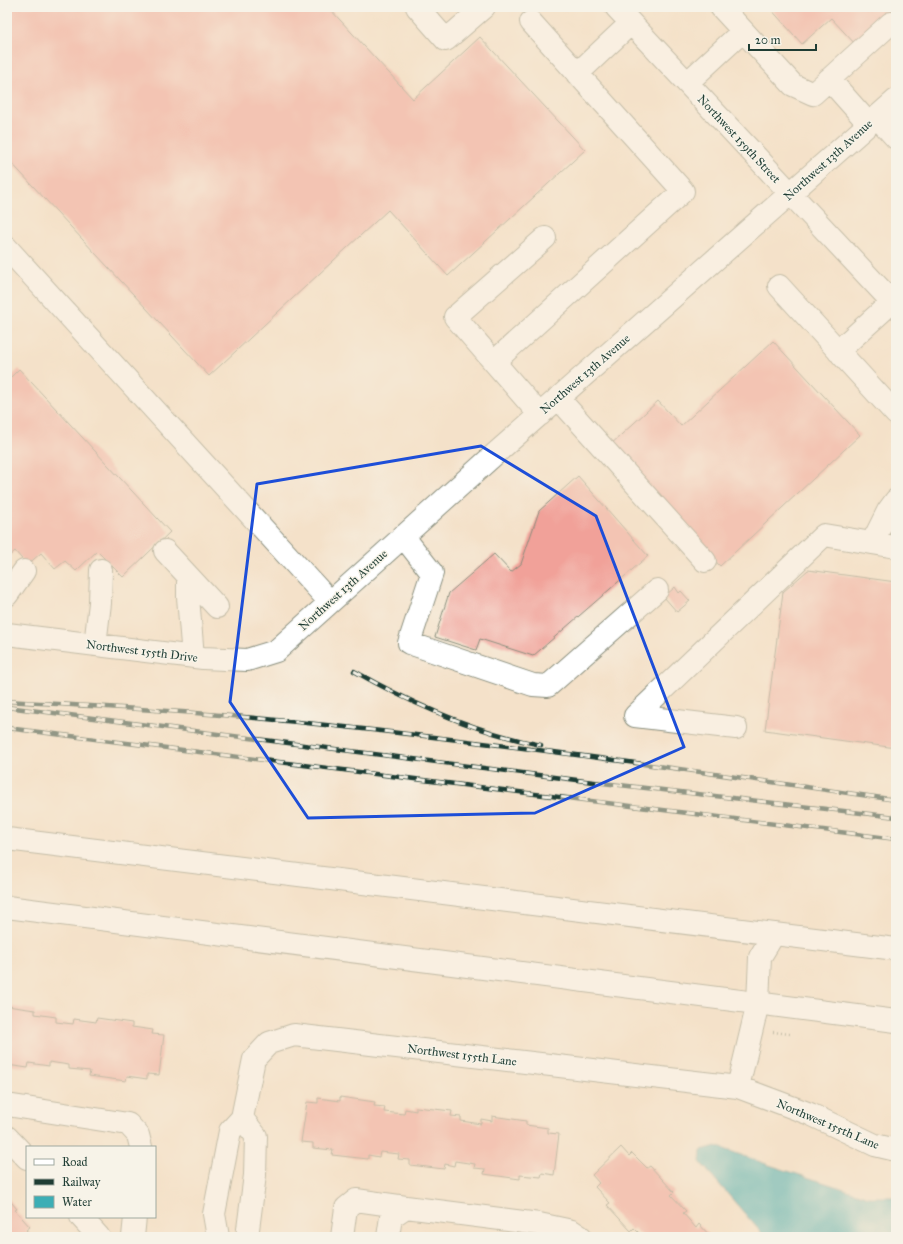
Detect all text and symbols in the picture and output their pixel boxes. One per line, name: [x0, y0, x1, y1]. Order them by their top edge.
scale bar: [749, 26, 816, 52]
text: 20 m: [755, 33, 781, 47]
street label: Northwest 159th Street: [695, 92, 784, 186]
street label: Northwest 13th Avenue: [781, 117, 875, 203]
street label: Northwest 13th Avenue: [537, 331, 633, 417]
street label: Northwest 13th Avenue: [296, 547, 390, 633]
street label: Northwest 155th Drive: [85, 637, 199, 665]
street label: Northwest 155th Lane: [407, 1041, 517, 1069]
street label: Northwest 155th Lane: [775, 1096, 881, 1152]
legend: [26, 1146, 156, 1218]
text: Road: [62, 1155, 88, 1169]
text: Railway: [62, 1175, 101, 1189]
text: Water: [62, 1195, 92, 1209]

